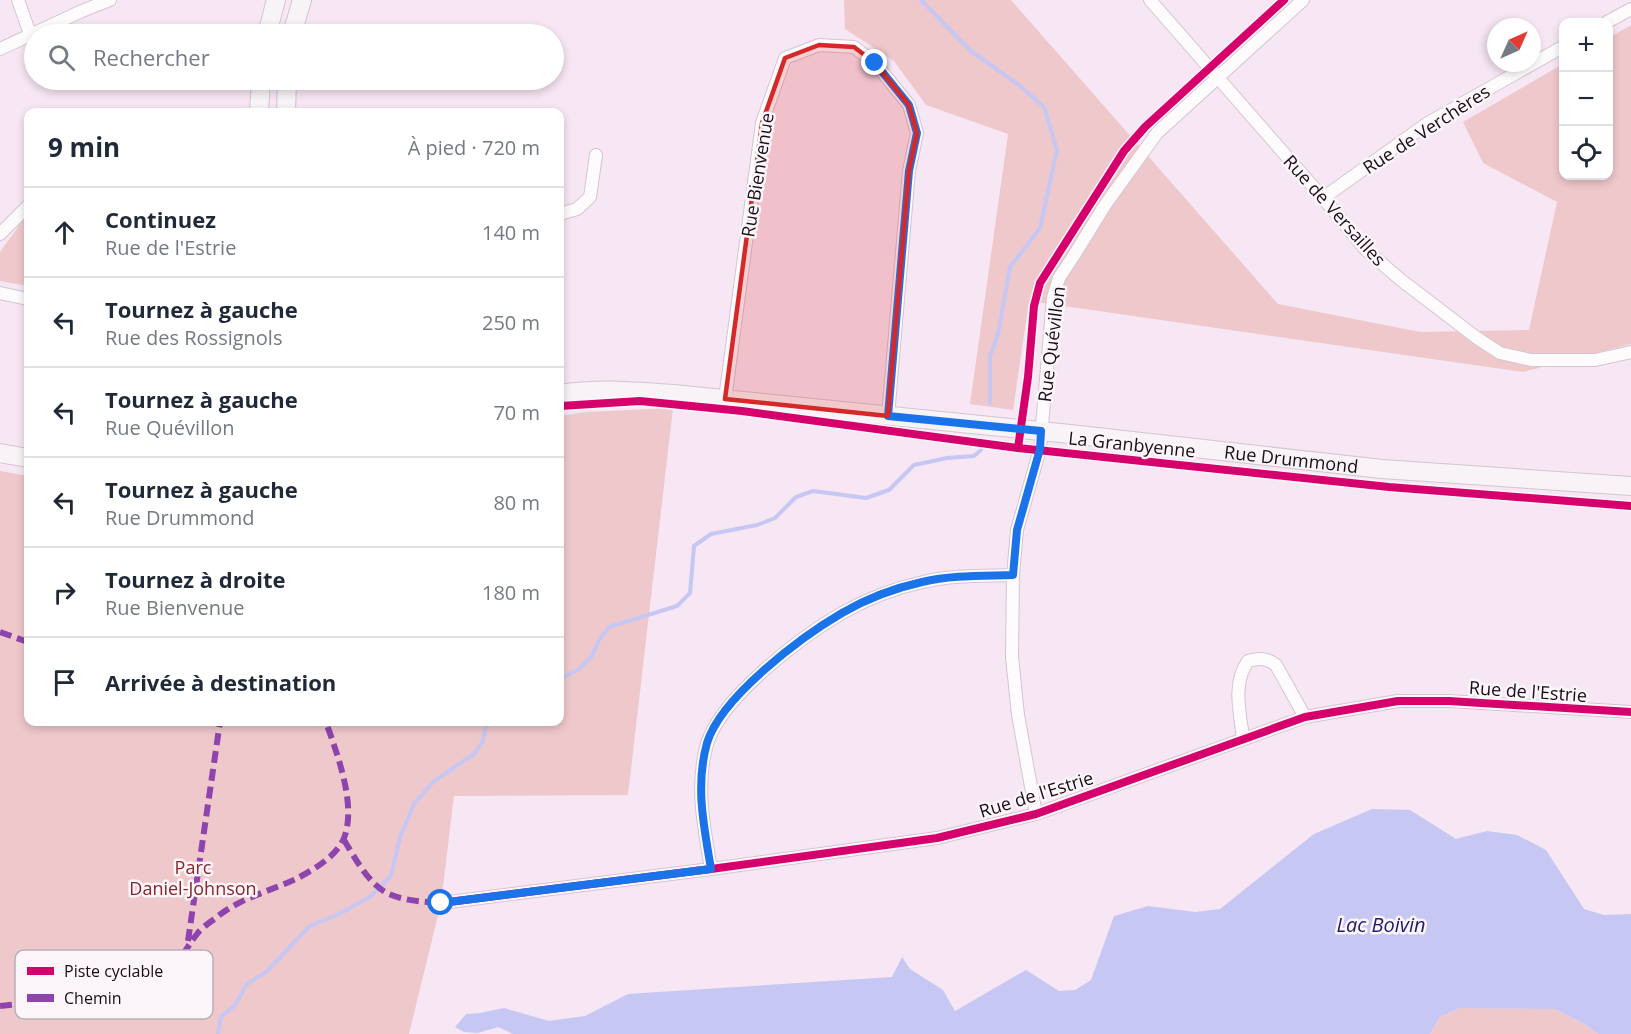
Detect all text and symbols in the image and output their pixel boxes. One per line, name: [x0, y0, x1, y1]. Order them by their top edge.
north arrow: [1487, 18, 1541, 72]
map controls: [1559, 18, 1613, 180]
button: +: [1559, 18, 1613, 72]
search box: [24, 24, 564, 90]
icon: search: [45, 41, 78, 74]
text: Rechercher: [93, 42, 210, 72]
route end: [861, 49, 887, 75]
button: −: [1559, 72, 1613, 126]
street label: Rue de Verchères: [1358, 79, 1494, 179]
street label: Rue Bienvenue: [735, 111, 779, 239]
button: locate: [1559, 126, 1613, 180]
text: 9 min: [48, 129, 120, 165]
text: À pied · 720 m: [408, 134, 540, 161]
street label: Rue de Versailles: [1279, 149, 1391, 271]
text: Continuez: [105, 204, 216, 234]
icon: ahead: [48, 216, 81, 249]
text: 140 m: [482, 219, 540, 246]
text: Rue de l'Estrie: [105, 234, 236, 261]
street label: Rue Quévillon: [1032, 285, 1070, 403]
text: Tournez à gauche: [105, 294, 298, 324]
icon: left: [48, 306, 81, 339]
text: 250 m: [482, 309, 540, 336]
text: Rue des Rossignols: [105, 324, 282, 351]
text: Tournez à gauche: [105, 384, 298, 414]
icon: left: [48, 396, 81, 429]
text: 70 m: [493, 399, 540, 426]
text: Rue Quévillon: [105, 414, 235, 441]
street label: La Granbyenne: [1067, 425, 1197, 463]
street label: Rue Drummond: [1223, 439, 1360, 478]
text: Tournez à gauche: [105, 474, 298, 504]
icon: left: [48, 486, 81, 519]
text: 80 m: [493, 489, 540, 516]
text: Rue Drummond: [105, 504, 255, 531]
text: Tournez à droite: [105, 564, 286, 594]
icon: right: [48, 576, 81, 609]
text: 180 m: [482, 579, 540, 606]
text: Rue Bienvenue: [105, 594, 244, 621]
icon: arrive: [48, 666, 81, 699]
text: Arrivée à destination: [105, 667, 336, 697]
street label: Rue de l'Estrie: [1468, 675, 1588, 707]
street label: Rue de l'Estrie: [976, 765, 1096, 823]
park label: Parc Daniel-Johnson: [129, 855, 257, 900]
route start: [427, 889, 453, 915]
water label: Lac Boivin: [1336, 911, 1426, 938]
legend: [15, 950, 213, 1019]
text: Piste cyclable: [64, 960, 163, 982]
text: Chemin: [64, 987, 122, 1009]

